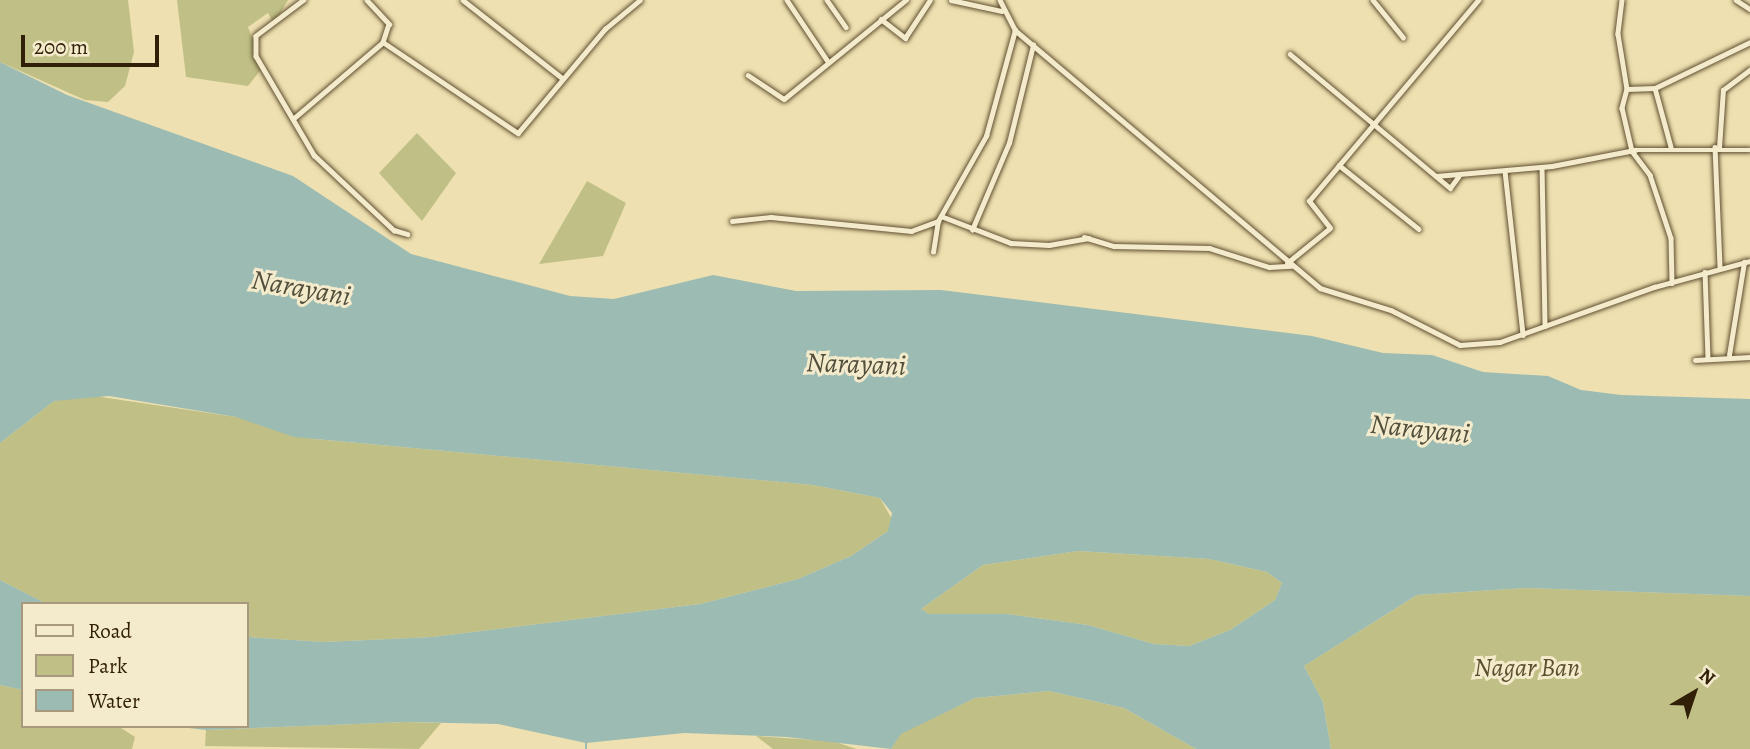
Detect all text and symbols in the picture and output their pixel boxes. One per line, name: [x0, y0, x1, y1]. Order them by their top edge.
scale bar: [24, 21, 163, 65]
text: 200 m: [34, 33, 88, 61]
water label: Narayani: [249, 263, 353, 313]
water label: Narayani: [805, 345, 907, 383]
water label: Narayani: [1369, 407, 1471, 451]
legend: [21, 602, 248, 728]
text: Road: [88, 617, 132, 645]
text: Park: [88, 652, 127, 680]
park label: Nagar Ban: [1474, 652, 1580, 684]
north arrow: [1659, 658, 1729, 728]
text: N: [1694, 662, 1721, 691]
text: Water: [88, 687, 140, 715]

